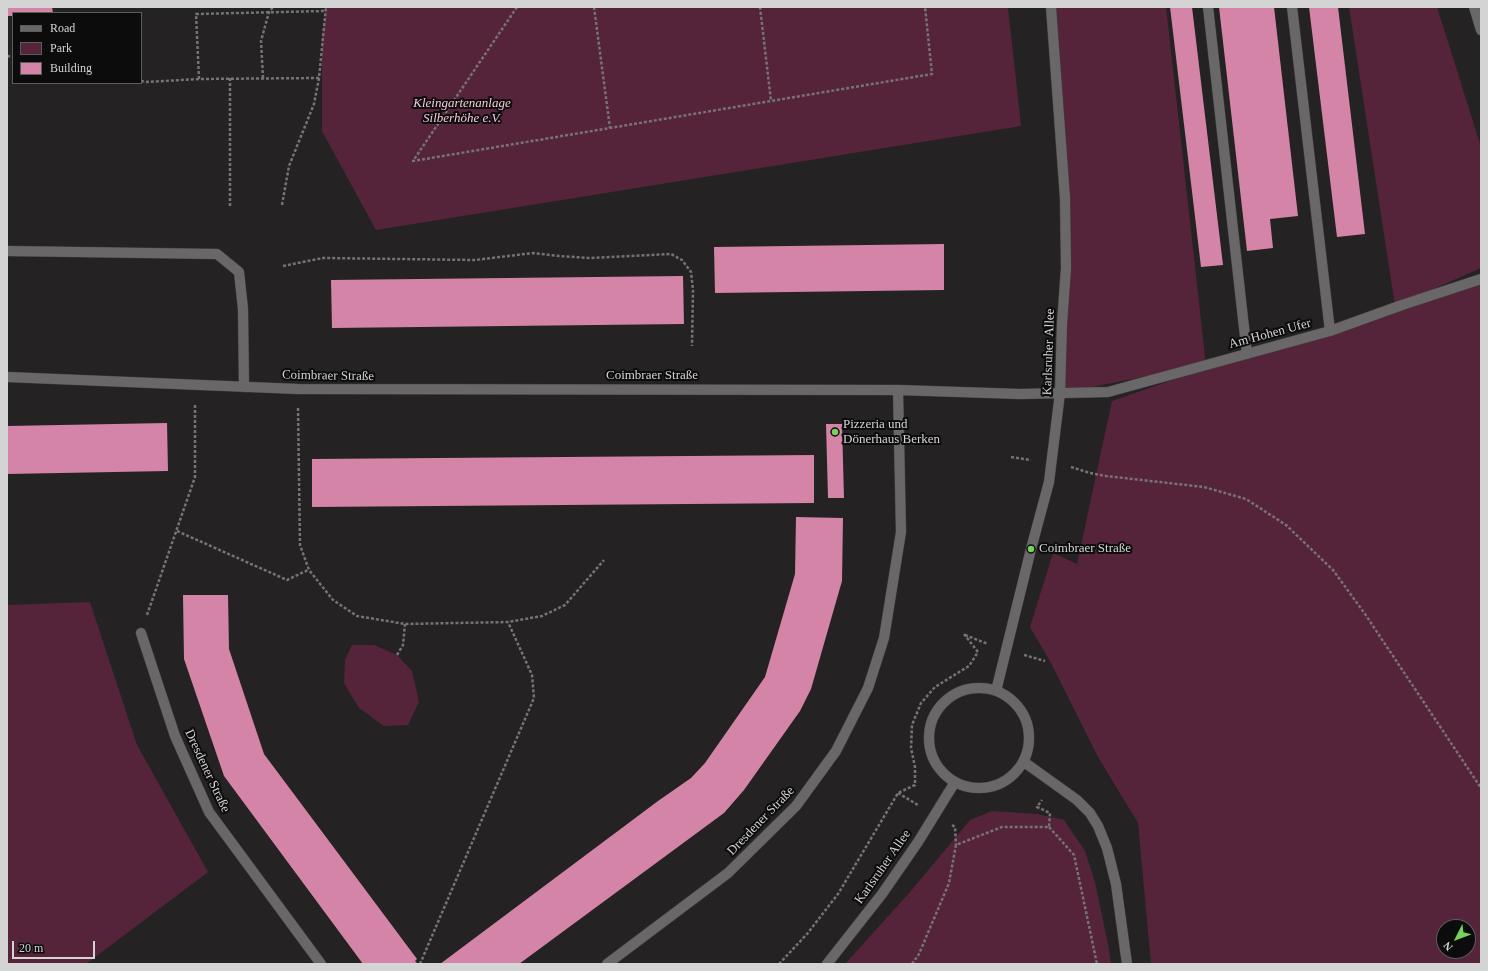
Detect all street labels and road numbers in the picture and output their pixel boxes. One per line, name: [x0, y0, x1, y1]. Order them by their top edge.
street label: Karlsruher Allee: [1040, 308, 1058, 396]
street label: Am Hohen Ufer: [1227, 316, 1313, 352]
street label: Coimbraer Straße: [282, 367, 374, 385]
street label: Coimbraer Straße: [606, 368, 698, 384]
street label: Dresdener Straße: [181, 727, 233, 815]
street label: Dresdener Straße: [724, 783, 798, 859]
street label: Karlsruher Allee: [852, 827, 914, 907]

